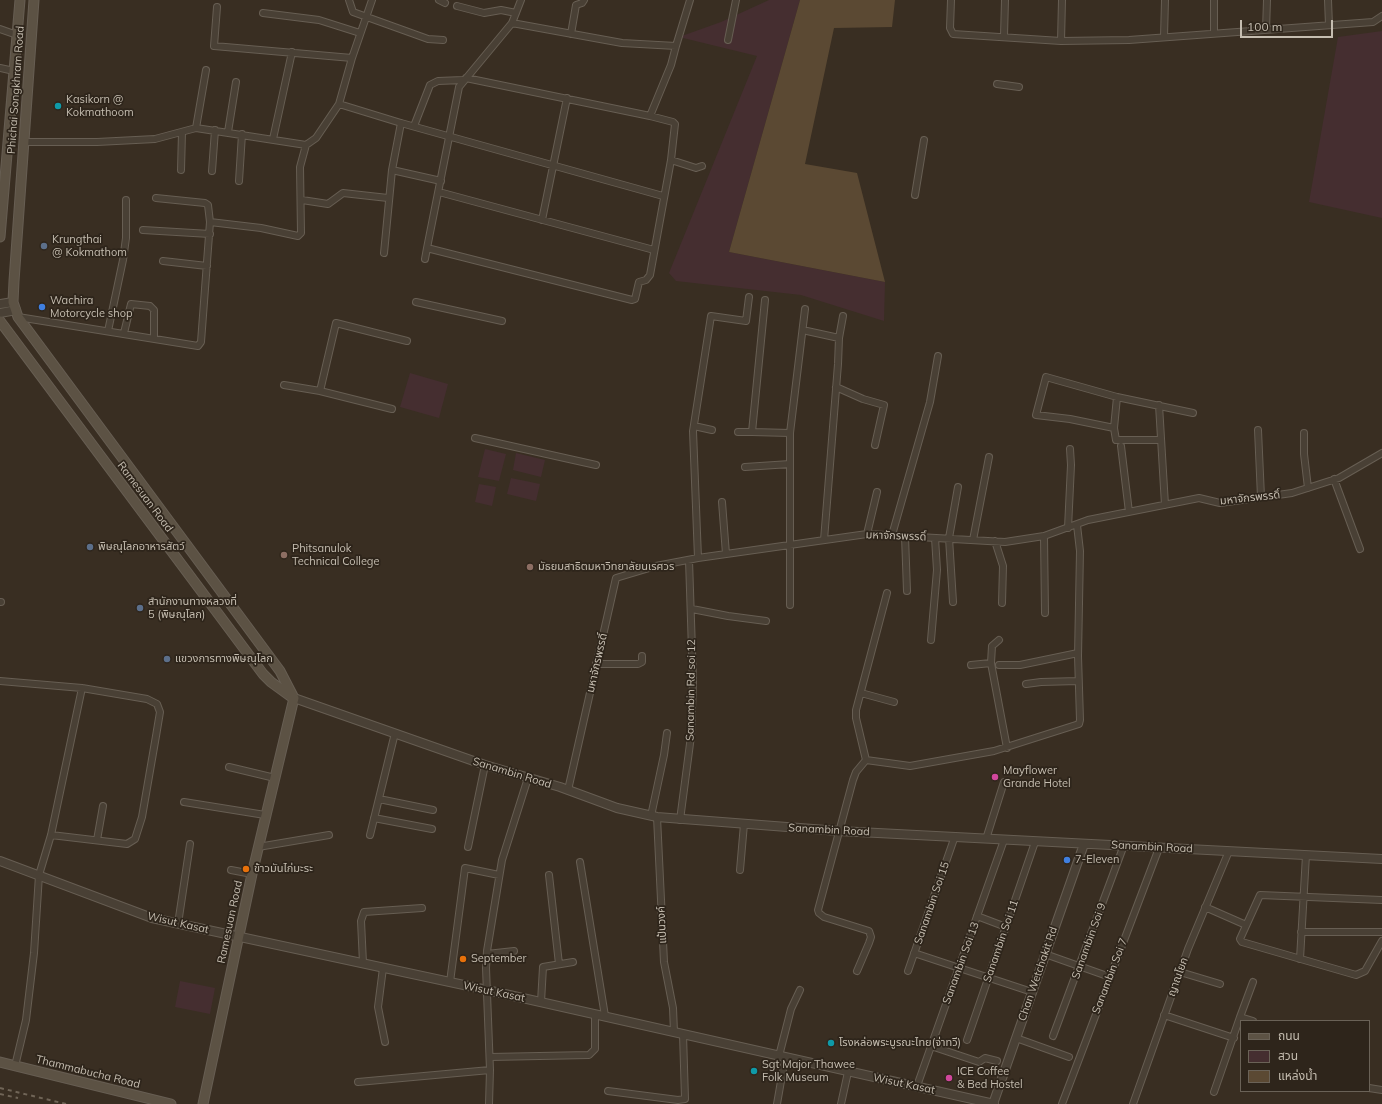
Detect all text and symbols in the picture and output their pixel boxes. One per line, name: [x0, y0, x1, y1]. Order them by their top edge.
scale bar: [1242, 12, 1335, 38]
text: 100 m: [1247, 19, 1282, 34]
street label: Phichai Songkhram Road: [5, 25, 27, 155]
place label: Kasikorn @ Kokmathoom: [66, 93, 134, 119]
marker: Kasikorn @ Kokmathoom: [53, 101, 63, 111]
place label: Krungthai @ Kokmathom: [52, 233, 127, 259]
marker: Krungthai @ Kokmathom: [39, 241, 49, 251]
place label: Wachira Motorcycle shop: [50, 294, 133, 320]
marker: Wachira Motorcycle shop: [37, 302, 47, 312]
street label: Ramesuan Road: [114, 459, 176, 535]
street label: มหาจักรพรรดิ์: [1219, 488, 1281, 508]
street label: มหาจักรพรรดิ์: [865, 528, 927, 544]
place label: พิษณุโลกอาหารสัตว์: [98, 540, 185, 554]
marker: พิษณุโลกอาหารสัตว์: [85, 542, 95, 552]
place label: Phitsanulok Technical College: [292, 542, 379, 568]
marker: Phitsanulok Technical College: [279, 550, 289, 560]
place label: มัธยมสาธิตมหาวิทยาลัยนเรศวร: [538, 560, 674, 574]
marker: มัธยมสาธิตมหาวิทยาลัยนเรศวร: [525, 562, 535, 572]
place label: สำนักงานทางหลวงที่ 5 (พิษณุโลก): [148, 595, 237, 621]
marker: สำนักงานทางหลวงที่ 5 (พิษณุโลก): [135, 603, 145, 613]
street label: มหาจักรพรรดิ์: [584, 632, 610, 694]
street label: Sanambin Rd soi 12: [684, 639, 698, 741]
place label: แขวงการทางพิษณุโลก: [175, 652, 273, 666]
marker: แขวงการทางพิษณุโลก: [162, 654, 172, 664]
street label: Sanambin Road: [471, 755, 553, 791]
place label: Mayflower Grande Hotel: [1003, 764, 1071, 790]
marker: Mayflower Grande Hotel: [990, 772, 1000, 782]
street label: Sanambin Road: [788, 821, 870, 839]
street label: Sanambin Road: [1111, 838, 1193, 856]
place label: 7-Eleven: [1075, 853, 1119, 867]
marker: 7-Eleven: [1062, 855, 1072, 865]
street label: Sanambin Soi 15: [912, 860, 952, 946]
place label: ข้าวมันไก่มะระ: [254, 862, 313, 876]
marker: ข้าวมันไก่มะระ: [241, 864, 251, 874]
street label: Ramesuan Road: [215, 879, 245, 965]
street label: Sanambin Soi 11: [981, 898, 1021, 984]
street label: Sanambin Soi 9: [1069, 901, 1109, 981]
street label: แป้นวงค์: [654, 906, 670, 944]
street label: Wisut Kasat: [146, 909, 210, 937]
street label: Sanambin Soi 13: [940, 920, 982, 1006]
street label: Chan Wetchakit Rd: [1016, 925, 1060, 1023]
street label: Sanambin Soi 7: [1090, 936, 1130, 1016]
place label: September: [471, 952, 526, 966]
marker: September: [458, 954, 468, 964]
street label: ญาณโยก: [1165, 956, 1191, 998]
street label: Wisut Kasat: [462, 979, 526, 1005]
legend: [1240, 1020, 1370, 1092]
text: ถนน: [1278, 1028, 1300, 1043]
place label: โรงหล่อพระบูรณะไทย(จ่าทวี): [839, 1036, 961, 1050]
marker: โรงหล่อพระบูรณะไทย(จ่าทวี): [826, 1038, 836, 1048]
text: สวน: [1278, 1048, 1298, 1063]
street label: Thammabucha Road: [35, 1053, 141, 1091]
place label: Sgt Major Thawee Folk Museum: [762, 1058, 855, 1084]
place label: ICE Coffee & Bed Hostel: [957, 1065, 1023, 1091]
marker: Sgt Major Thawee Folk Museum: [749, 1066, 759, 1076]
text: แหล่งน้ำ: [1278, 1068, 1317, 1083]
street label: Wisut Kasat: [872, 1071, 936, 1097]
marker: ICE Coffee & Bed Hostel: [944, 1073, 954, 1083]

